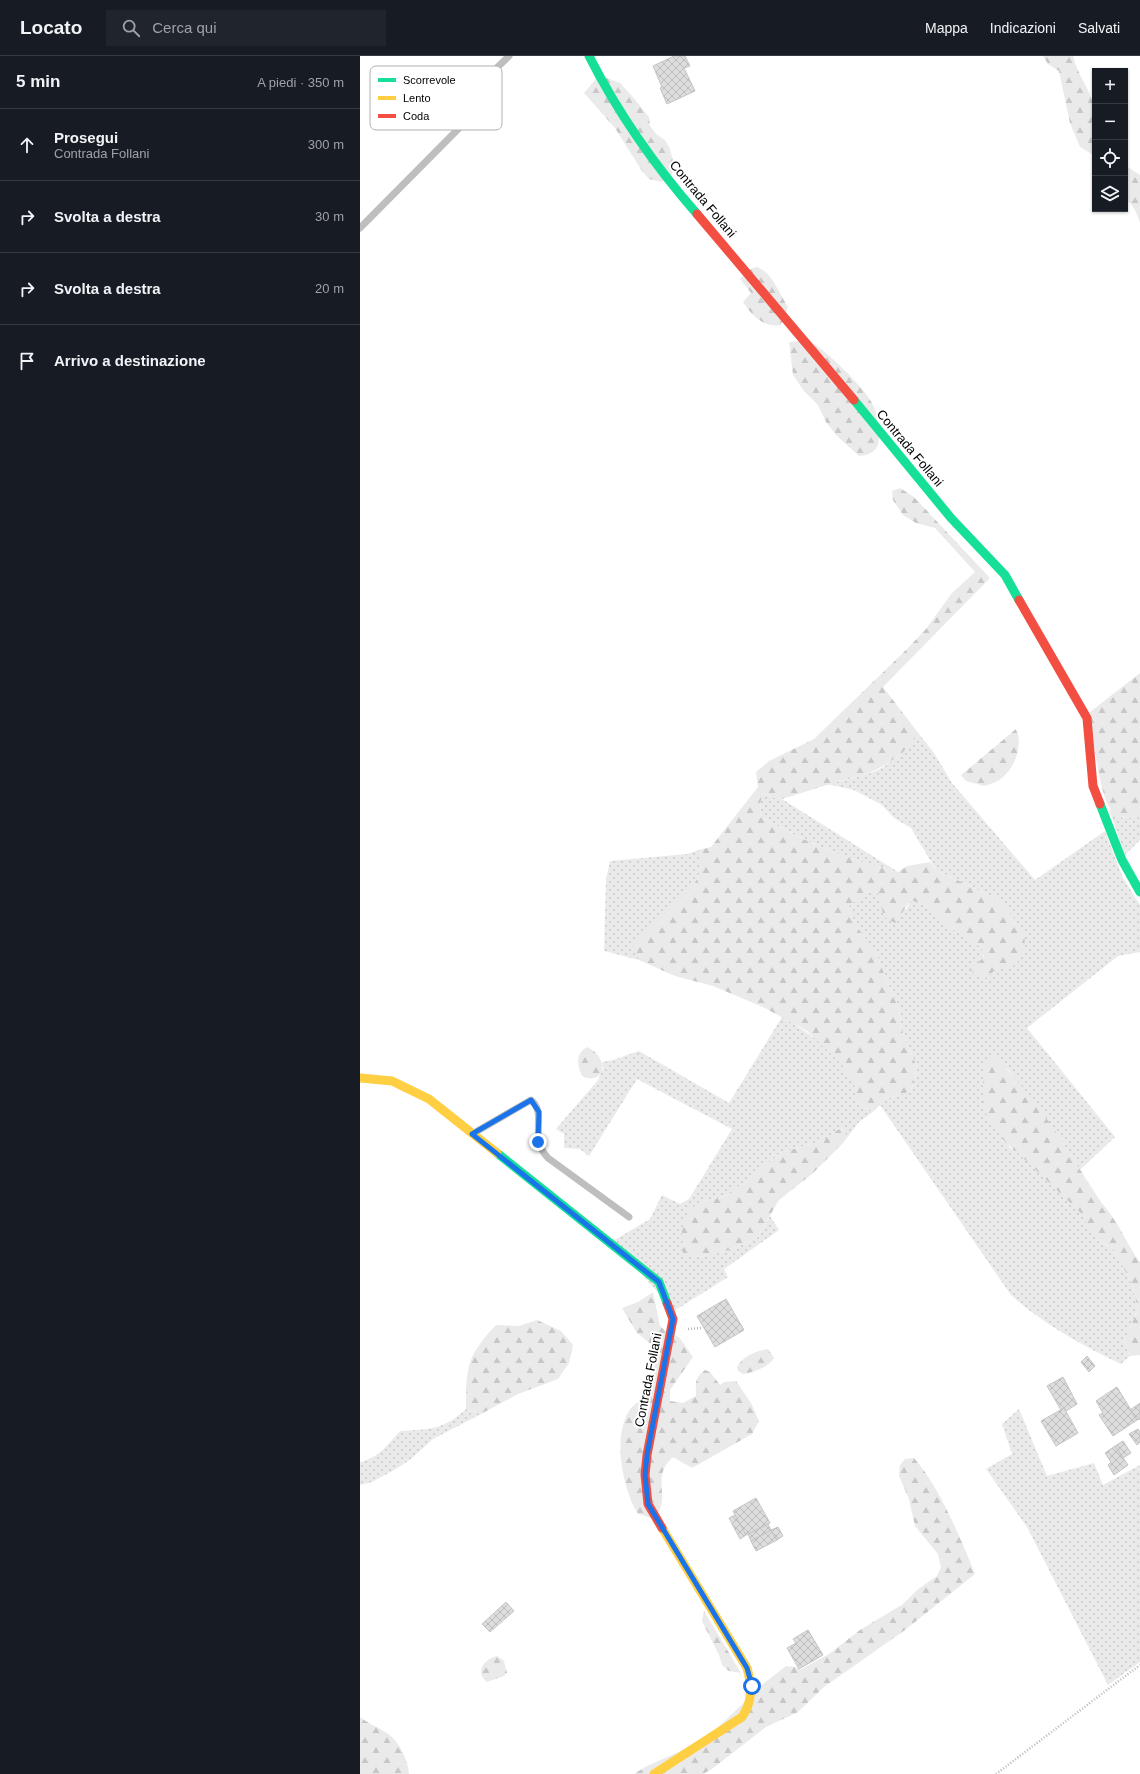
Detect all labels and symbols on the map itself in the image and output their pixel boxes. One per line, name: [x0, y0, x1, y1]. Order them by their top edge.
legend: [370, 66, 502, 130]
text: Scorrevole: [403, 74, 456, 86]
text: Lento: [403, 92, 431, 104]
text: Coda: [403, 110, 430, 122]
street label: Contrada Follani: [667, 158, 739, 240]
street label: Contrada Follani: [874, 407, 946, 489]
route end: [529, 1133, 547, 1151]
street label: Contrada Follani: [632, 1332, 664, 1428]
route start: [743, 1677, 761, 1695]

